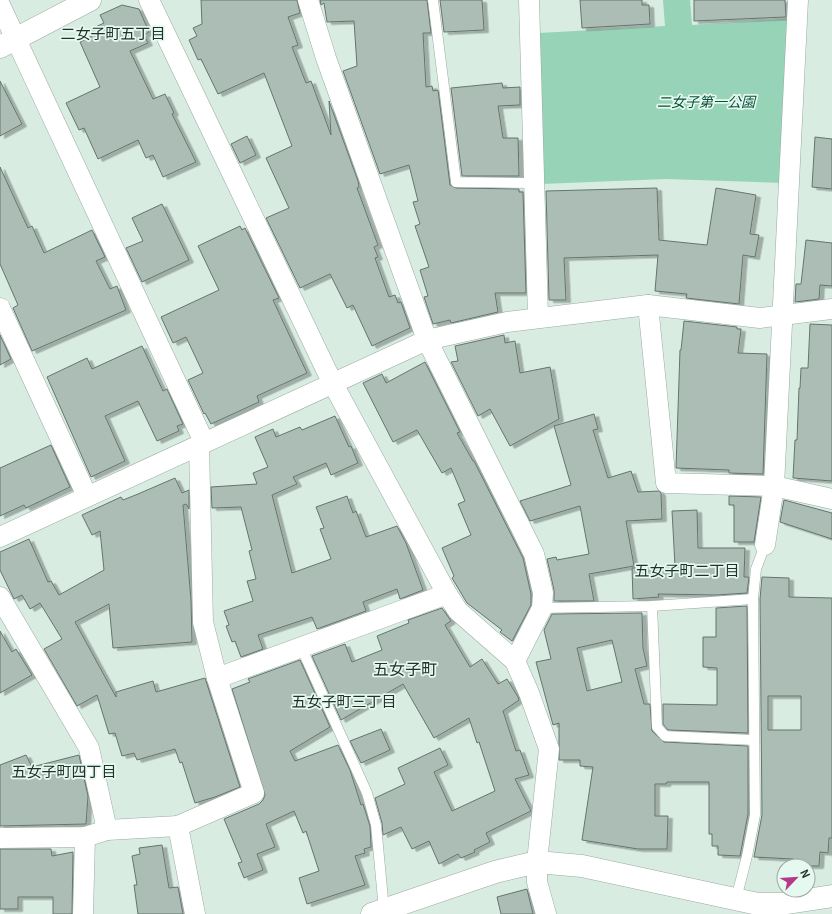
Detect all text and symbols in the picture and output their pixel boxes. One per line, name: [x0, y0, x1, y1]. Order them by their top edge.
district label: 二女子町五丁目: [60, 22, 166, 43]
park label: 二女子第一公園: [657, 91, 757, 111]
district label: 五女子町二丁目: [634, 559, 740, 580]
district label: 五女子町: [373, 656, 437, 680]
district label: 五女子町三丁目: [291, 690, 397, 711]
district label: 五女子町四丁目: [11, 760, 117, 781]
north arrow: [776, 858, 816, 898]
text: N: [797, 866, 815, 880]

